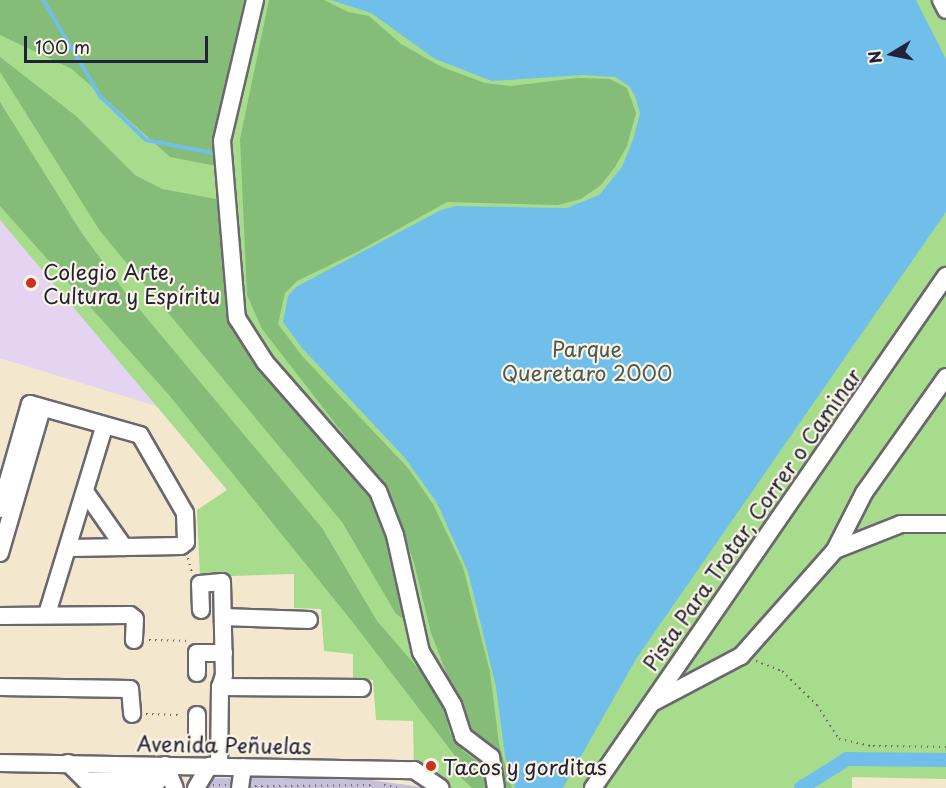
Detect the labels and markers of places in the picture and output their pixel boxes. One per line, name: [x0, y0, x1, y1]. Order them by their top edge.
place label: Colegio Arte, Cultura y Espíritu: [43, 258, 220, 308]
marker: Colegio Arte, Cultura y Espíritu: [24, 276, 38, 290]
place label: Tacos y gorditas: [443, 753, 608, 779]
marker: Tacos y gorditas: [424, 759, 438, 773]

